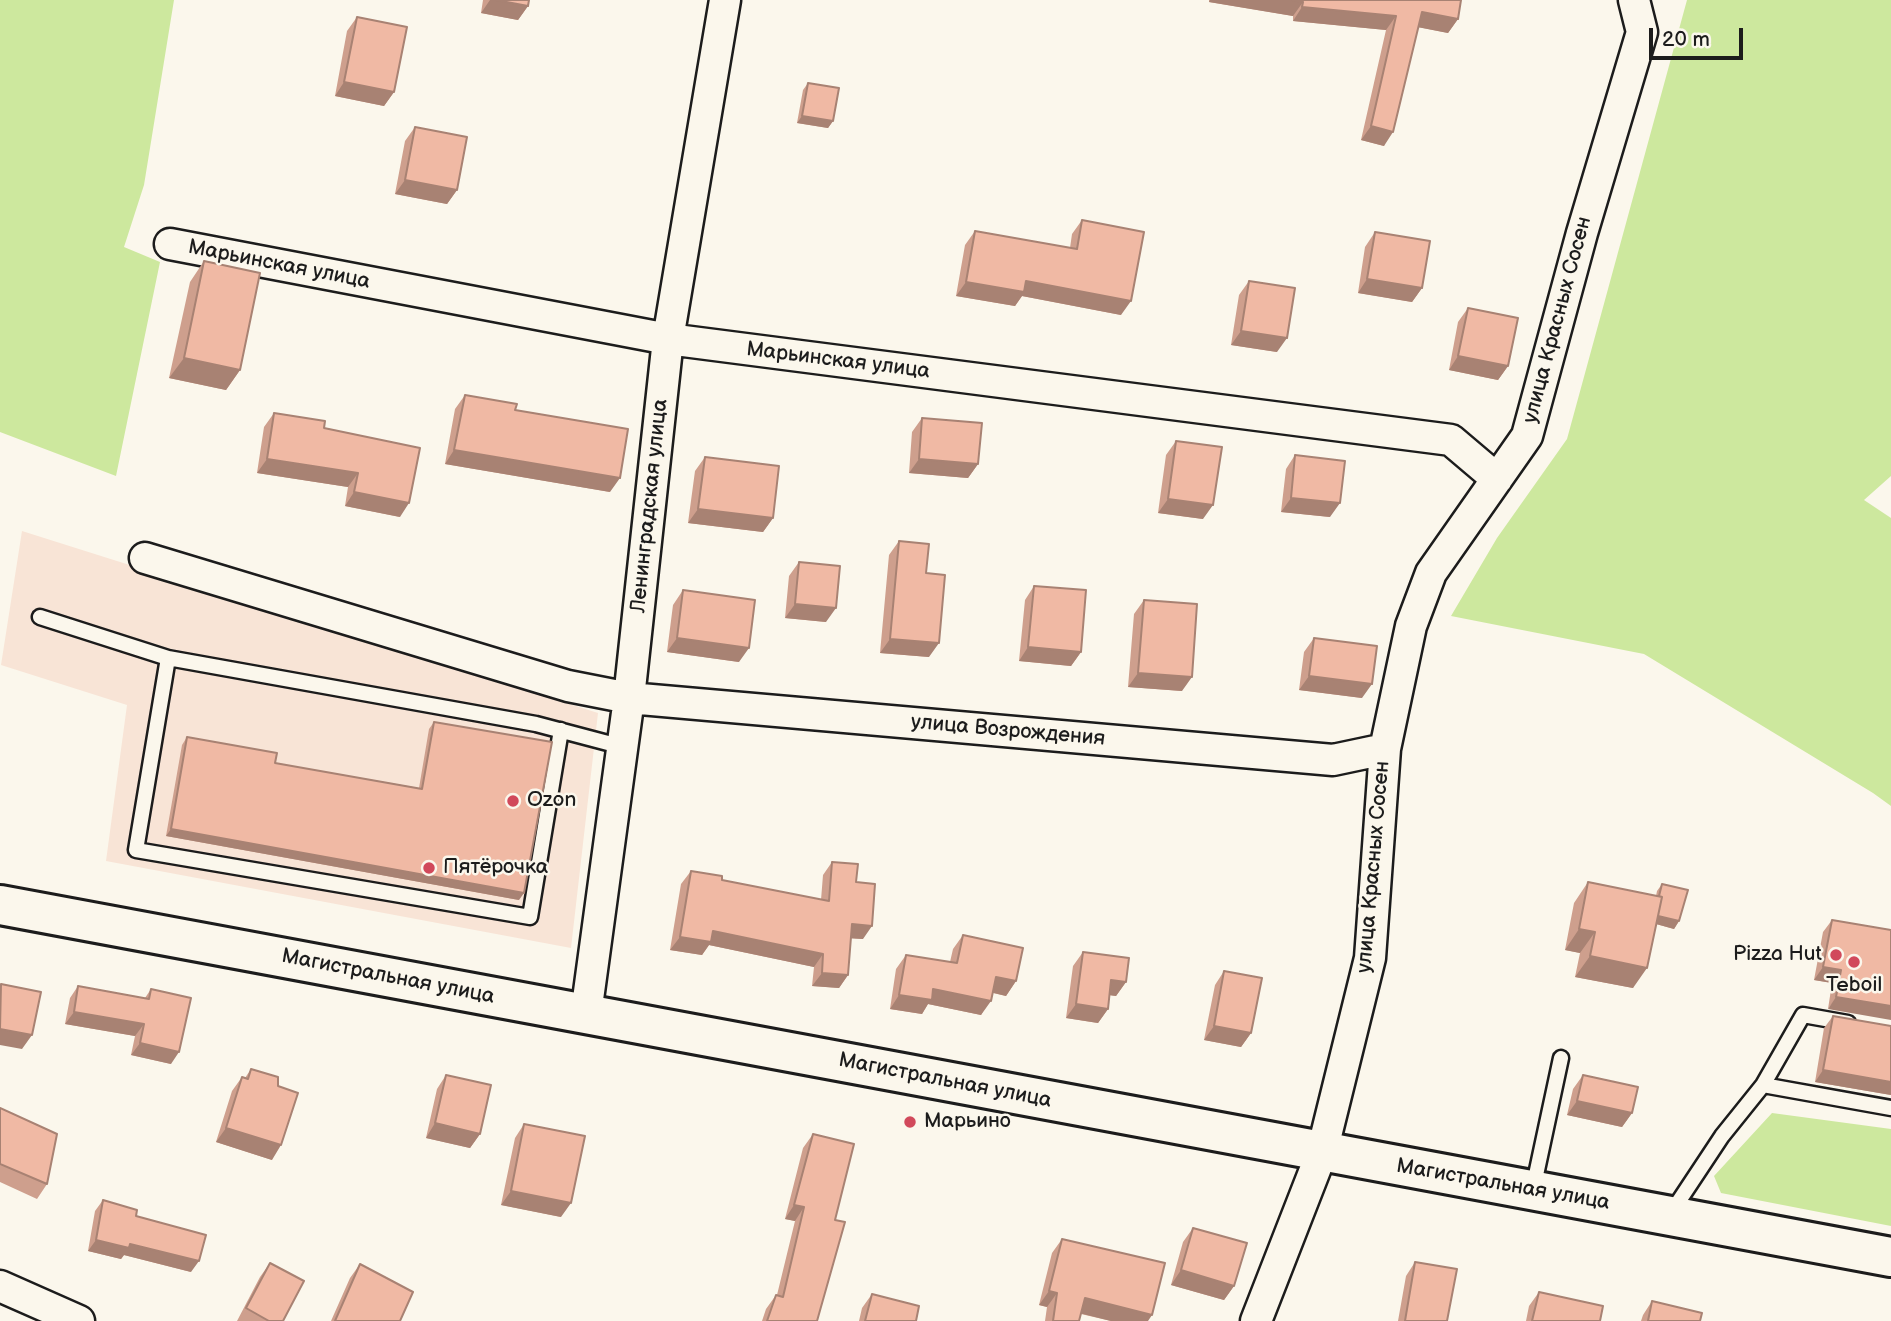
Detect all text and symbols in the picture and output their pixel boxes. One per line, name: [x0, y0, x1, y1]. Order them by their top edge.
scale bar: [1653, 14, 1748, 58]
text: 20 m: [1662, 27, 1710, 52]
street label: улица Красных Сосен: [1518, 214, 1598, 426]
street label: Марьинская улица: [186, 235, 372, 295]
street label: Марьинская улица: [745, 337, 931, 385]
street label: Ленинградская улица: [626, 398, 674, 614]
street label: улица Возрождения: [910, 710, 1106, 752]
street label: улица Красных Сосен: [1352, 760, 1396, 974]
place label: Ozon: [527, 788, 576, 814]
marker: Ozon: [505, 793, 521, 809]
place label: Пятёрочка: [443, 855, 548, 881]
marker: Пятёрочка: [421, 860, 437, 876]
place label: Pizza Hut: [1733, 942, 1822, 968]
street label: Магистральная улица: [279, 944, 497, 1010]
marker: Pizza Hut: [1828, 947, 1844, 963]
marker: Teboil: [1846, 954, 1862, 970]
place label: Teboil: [1826, 973, 1882, 999]
street label: Магистральная улица: [836, 1048, 1054, 1114]
place label: Марьино: [924, 1109, 1011, 1135]
marker: Марьино: [902, 1114, 918, 1130]
street label: Магистральная улица: [1394, 1154, 1612, 1216]

